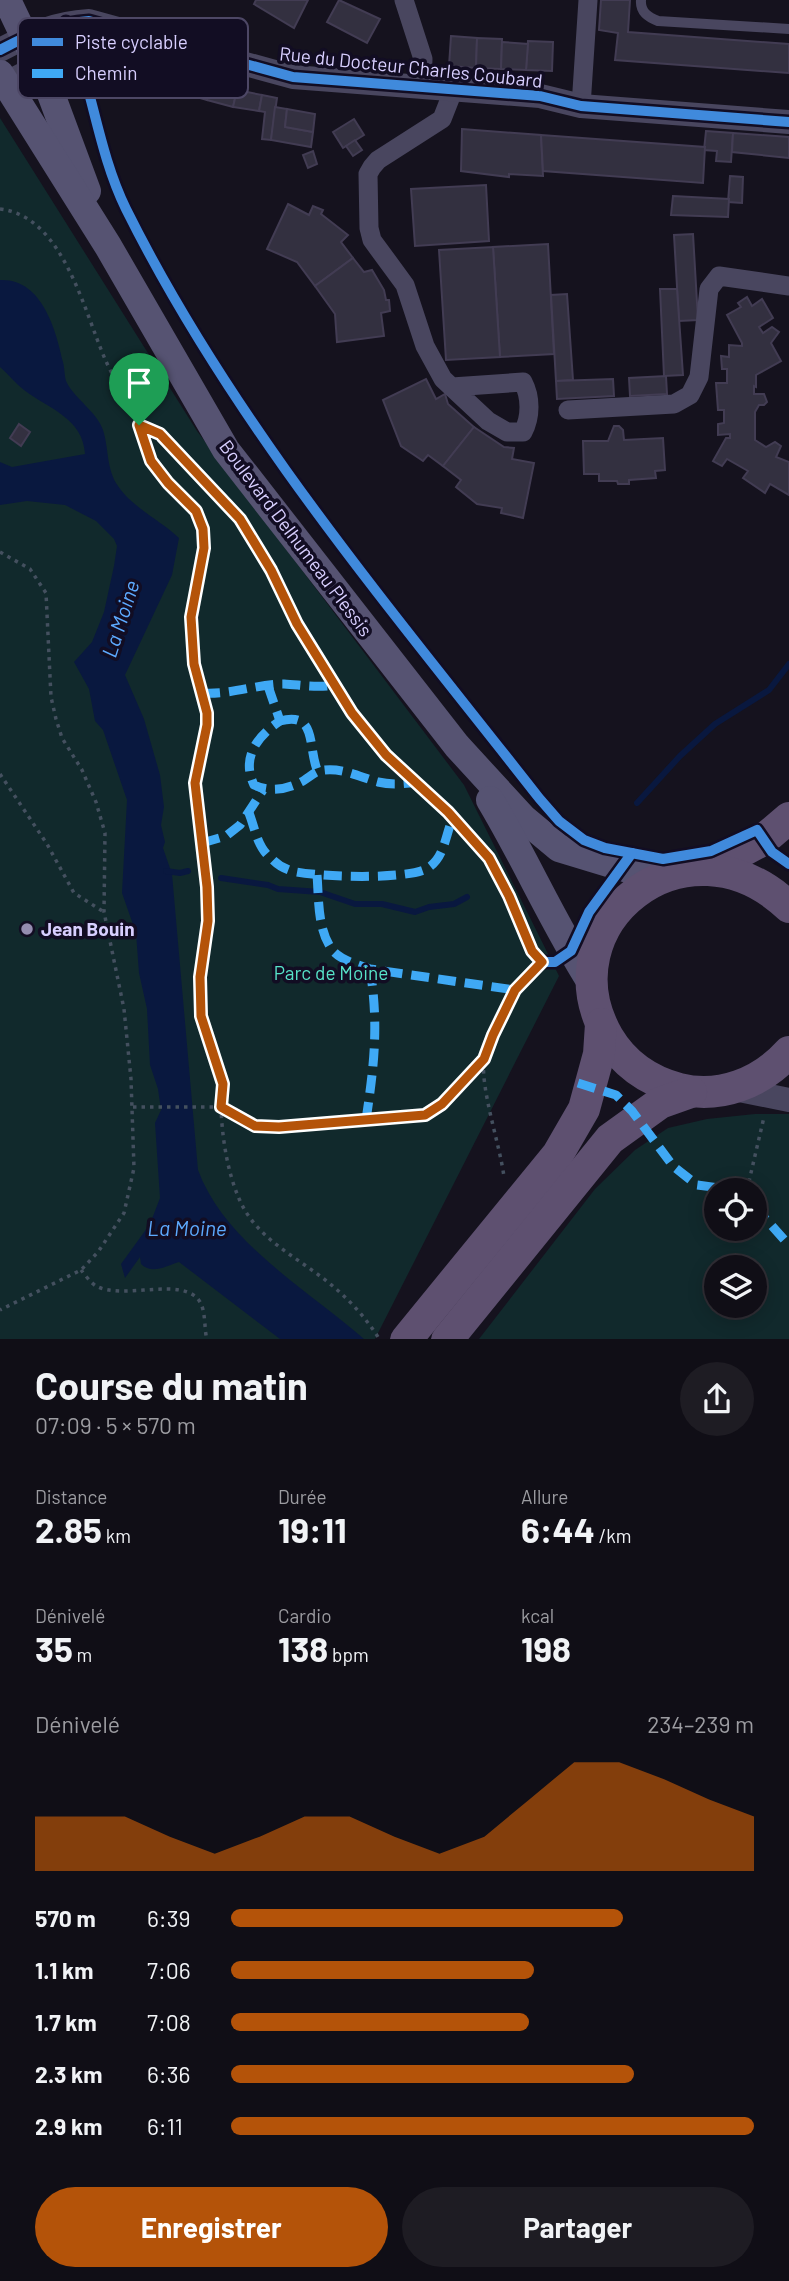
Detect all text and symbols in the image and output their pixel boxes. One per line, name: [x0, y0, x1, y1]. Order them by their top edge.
legend: [18, 18, 248, 98]
text: Piste cyclable: [75, 30, 188, 53]
street label: Rue du Docteur Charles Coubard: [278, 41, 544, 92]
text: Chemin: [75, 61, 138, 84]
pin: [109, 353, 169, 425]
icon: arrive: [120, 364, 158, 402]
street label: Boulevard Delhumeau Plessis: [215, 435, 378, 640]
water label: La Moine: [95, 577, 144, 660]
place label: Jean Bouin: [41, 917, 135, 940]
marker: Jean Bouin: [19, 921, 35, 937]
park label: Parc de Moine: [274, 961, 388, 984]
map controls: [704, 1178, 767, 1318]
button: locate: [704, 1178, 767, 1241]
water label: La Moine: [147, 1215, 227, 1240]
button: layers: [704, 1255, 767, 1318]
text: Course du matin: [35, 1362, 308, 1408]
button: share: [680, 1362, 754, 1436]
text: 07:09 · 5 × 570 m: [35, 1411, 196, 1439]
text: Distance: [35, 1485, 107, 1508]
text: Durée: [278, 1485, 327, 1508]
text: Allure: [521, 1485, 568, 1508]
text: 2.85: [35, 1508, 102, 1550]
text: 19:11: [278, 1508, 347, 1550]
text: 6:44: [521, 1508, 595, 1550]
text: km: [102, 1524, 131, 1547]
text: /km: [595, 1524, 632, 1547]
text: Dénivelé: [35, 1604, 105, 1627]
text: Cardio: [278, 1604, 332, 1627]
text: kcal: [521, 1604, 554, 1627]
text: 35: [35, 1627, 73, 1669]
text: 138: [278, 1627, 328, 1669]
text: 198: [521, 1627, 571, 1669]
text: m: [73, 1643, 92, 1666]
text: bpm: [328, 1643, 369, 1666]
text: Dénivelé: [35, 1710, 120, 1738]
text: 234–239 m: [647, 1710, 754, 1738]
text: 570 m: [35, 1904, 96, 1932]
text: 6:39: [147, 1904, 190, 1932]
text: 1.1 km: [35, 1956, 94, 1984]
text: 7:06: [147, 1956, 191, 1984]
text: 1.7 km: [35, 2008, 97, 2036]
text: 7:08: [147, 2008, 191, 2036]
text: 2.3 km: [35, 2060, 103, 2088]
text: 6:36: [147, 2060, 190, 2088]
text: 2.9 km: [35, 2112, 102, 2140]
text: 6:11: [147, 2112, 183, 2140]
button: Enregistrer: [35, 2187, 388, 2267]
button: Partager: [402, 2187, 754, 2267]

